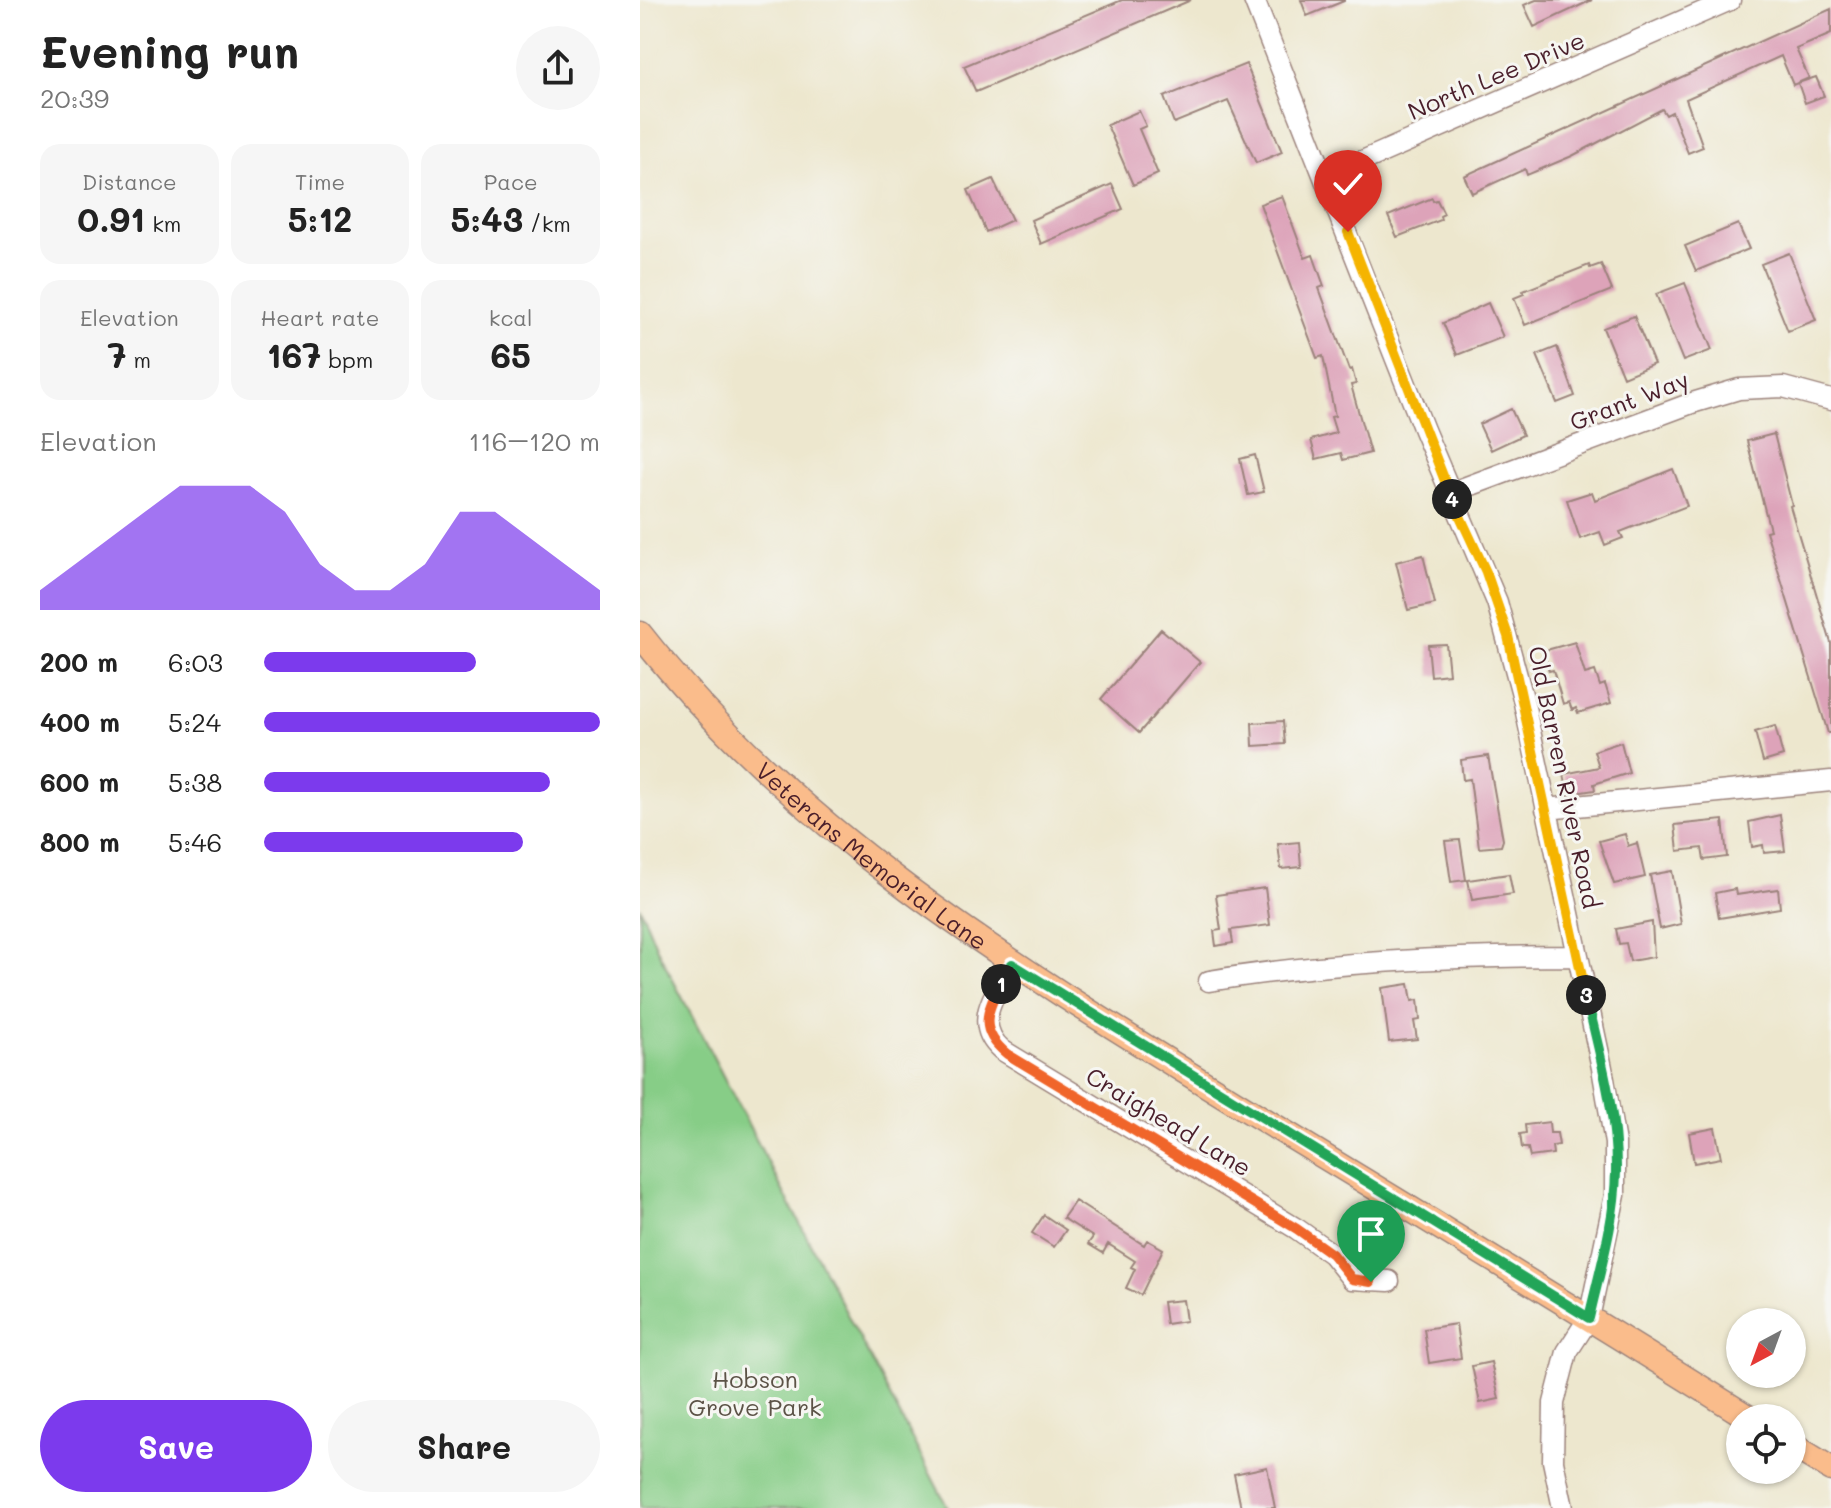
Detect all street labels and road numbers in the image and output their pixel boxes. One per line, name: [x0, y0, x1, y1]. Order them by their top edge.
street label: North Lee Drive: [1403, 24, 1589, 126]
street label: Grant Way: [1565, 363, 1693, 437]
street label: Old Barren River Road: [1522, 643, 1608, 911]
street label: Veterans Memorial Lane: [750, 754, 994, 956]
street label: Craighead Lane: [1081, 1059, 1257, 1183]

